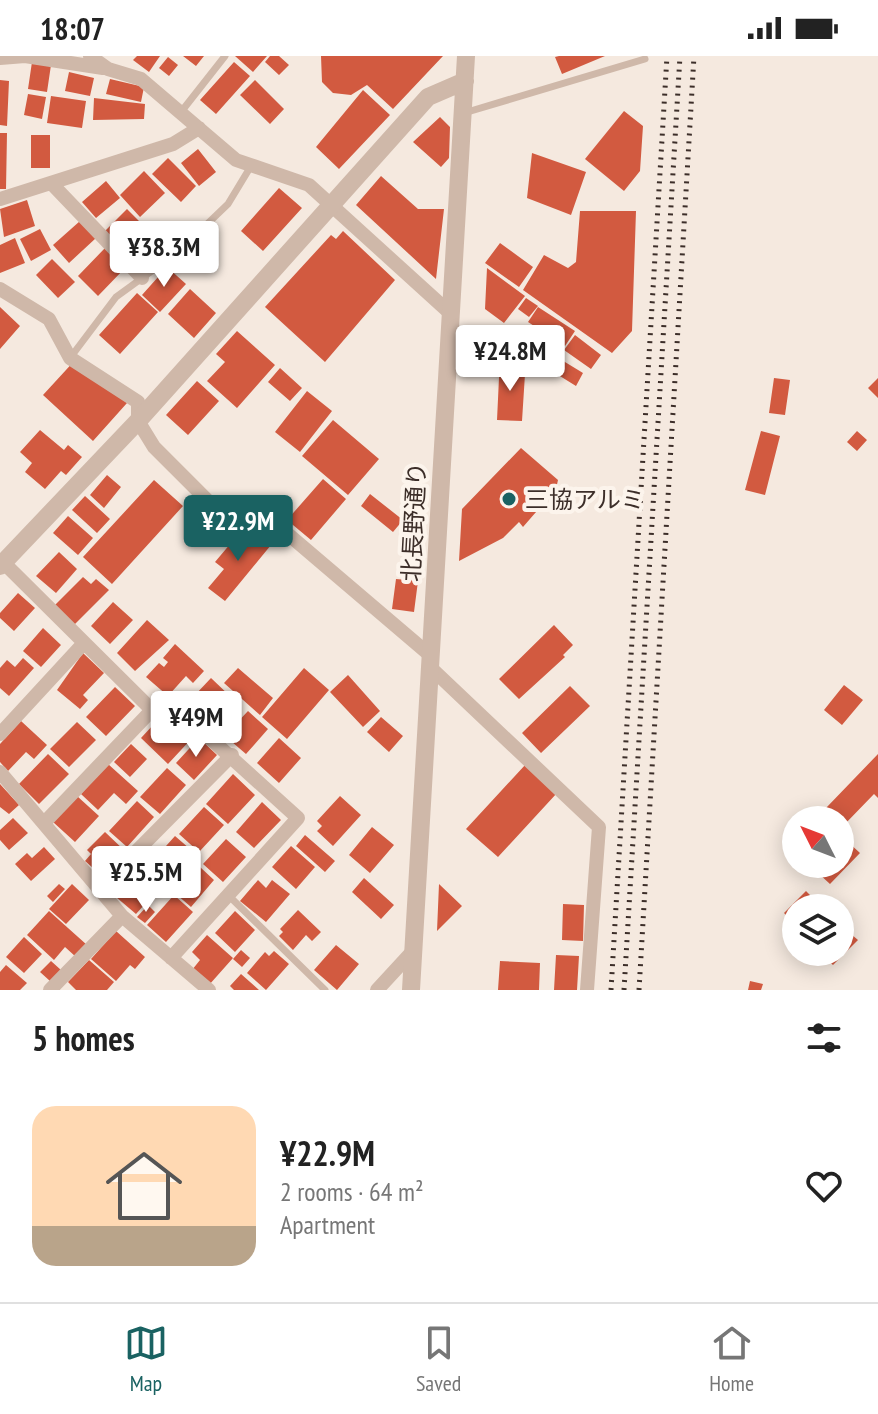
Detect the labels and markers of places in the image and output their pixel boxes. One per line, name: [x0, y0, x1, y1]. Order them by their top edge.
pin: ¥38.3M: [99, 221, 229, 289]
pin: ¥24.8M: [445, 325, 575, 393]
place label: 三協アルミ: [525, 484, 645, 515]
marker: 三協アルミ: [500, 490, 518, 508]
pin: ¥22.9M: [173, 495, 303, 563]
pin: ¥49M: [149, 691, 243, 759]
pin: ¥25.5M: [81, 846, 211, 914]

